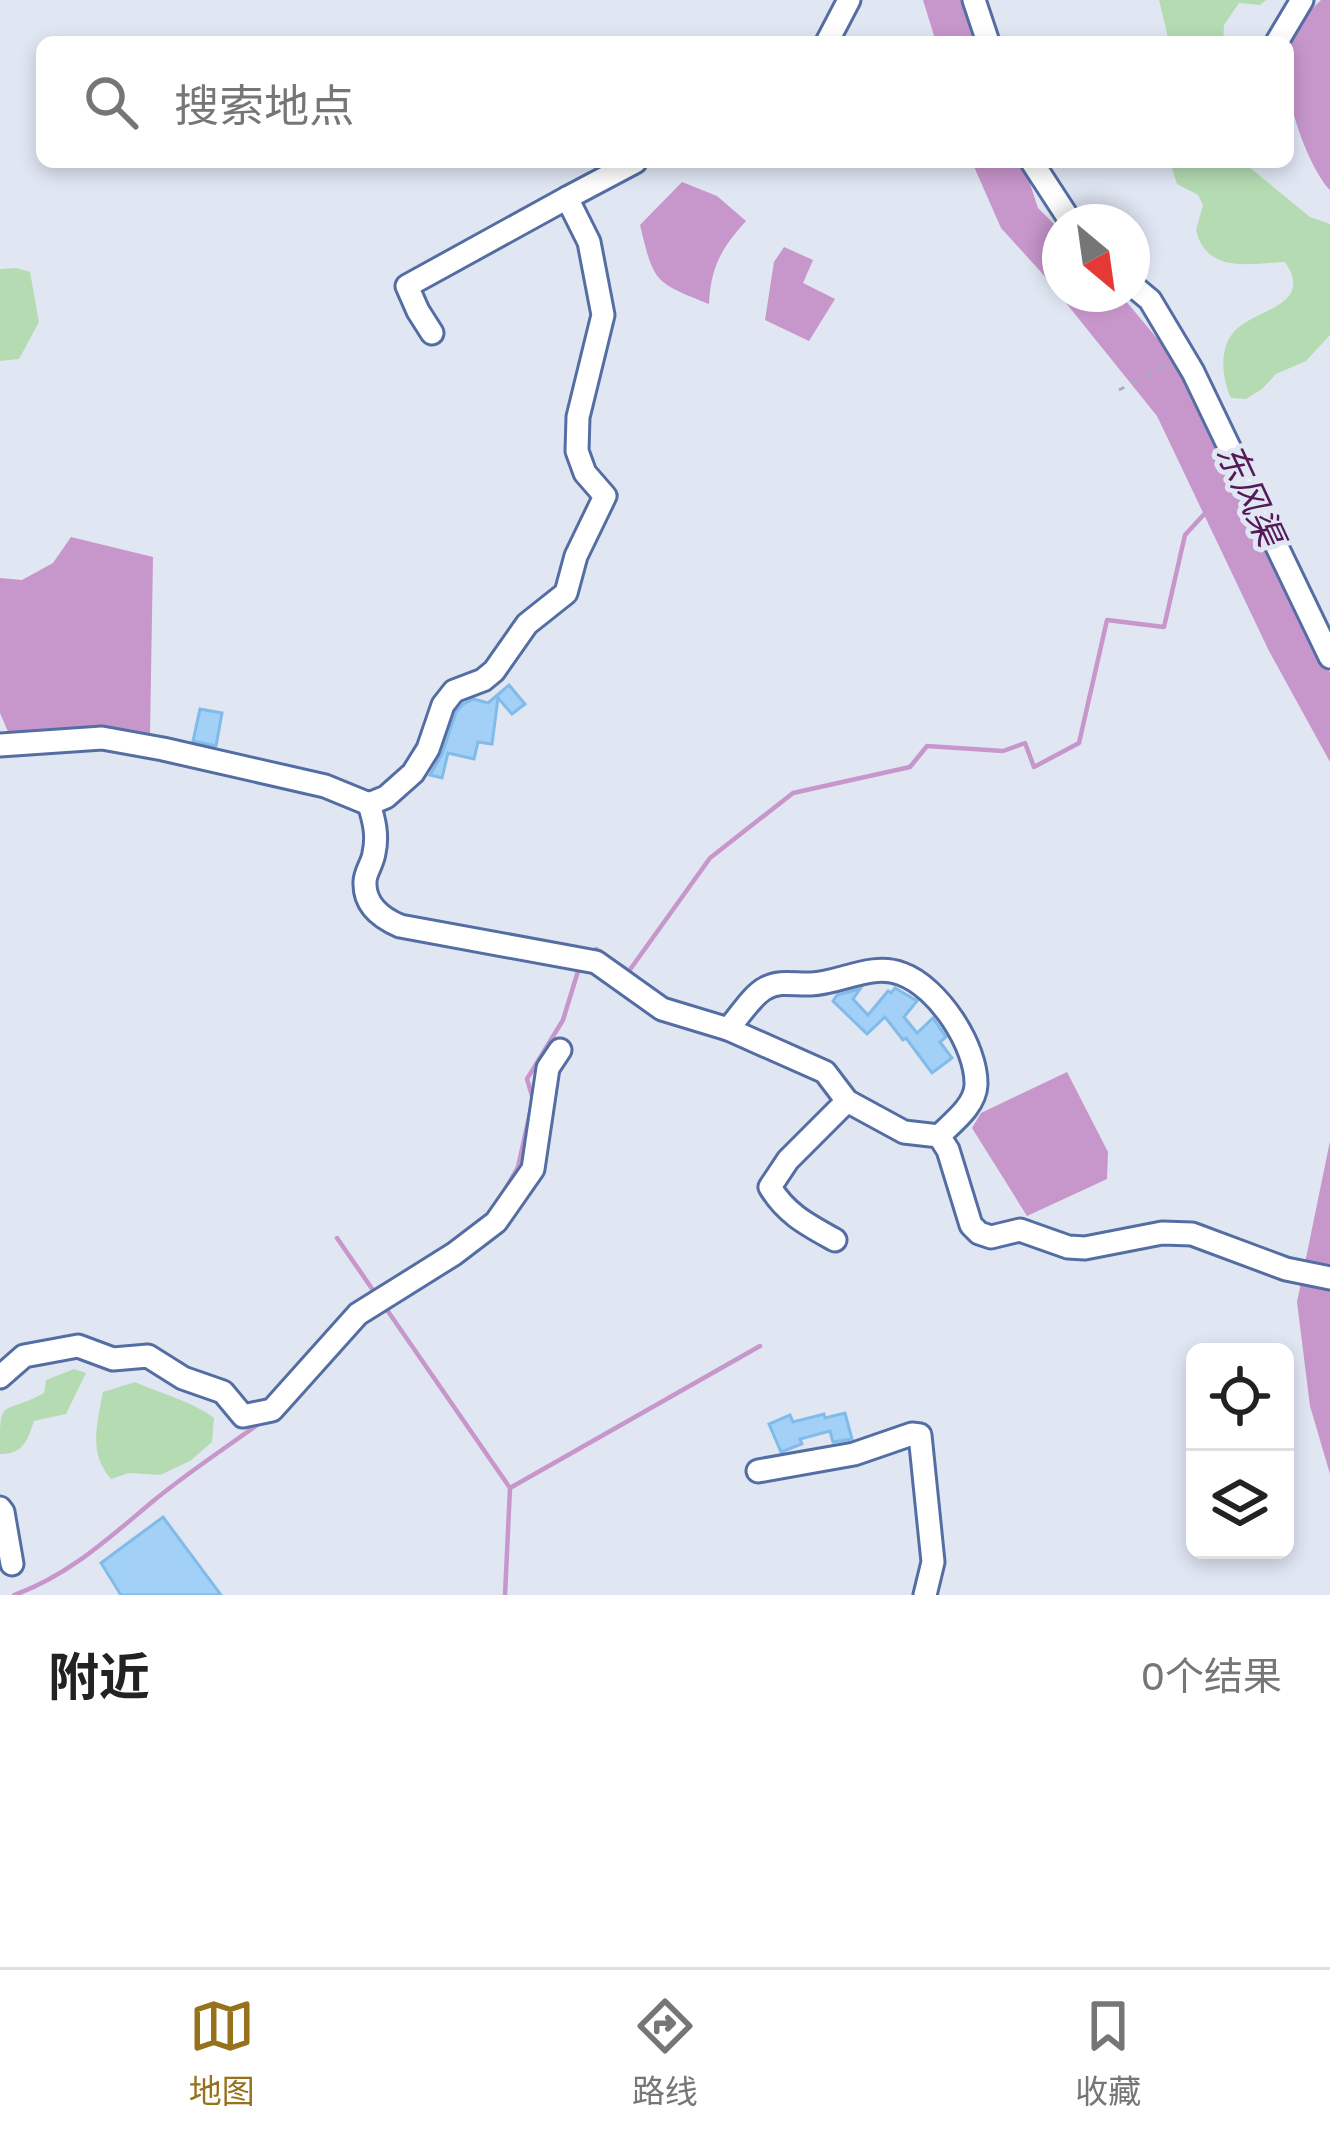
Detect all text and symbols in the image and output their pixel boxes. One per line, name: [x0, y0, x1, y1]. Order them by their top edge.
search box: [36, 36, 1294, 168]
icon: search: [78, 69, 144, 135]
text: 搜索地点: [174, 78, 354, 132]
north arrow: [1042, 204, 1150, 312]
water label: 东风渠: [1209, 436, 1295, 557]
map controls: [1186, 1343, 1294, 1559]
button: locate: [1186, 1343, 1294, 1451]
button: layers: [1186, 1451, 1294, 1559]
text: 附近: [48, 1645, 150, 1706]
text: 0个结果: [1141, 1652, 1282, 1699]
tab: 地图: [189, 1993, 255, 2113]
tab: 路线: [632, 1993, 698, 2113]
tab: 收藏: [1075, 1993, 1141, 2113]

